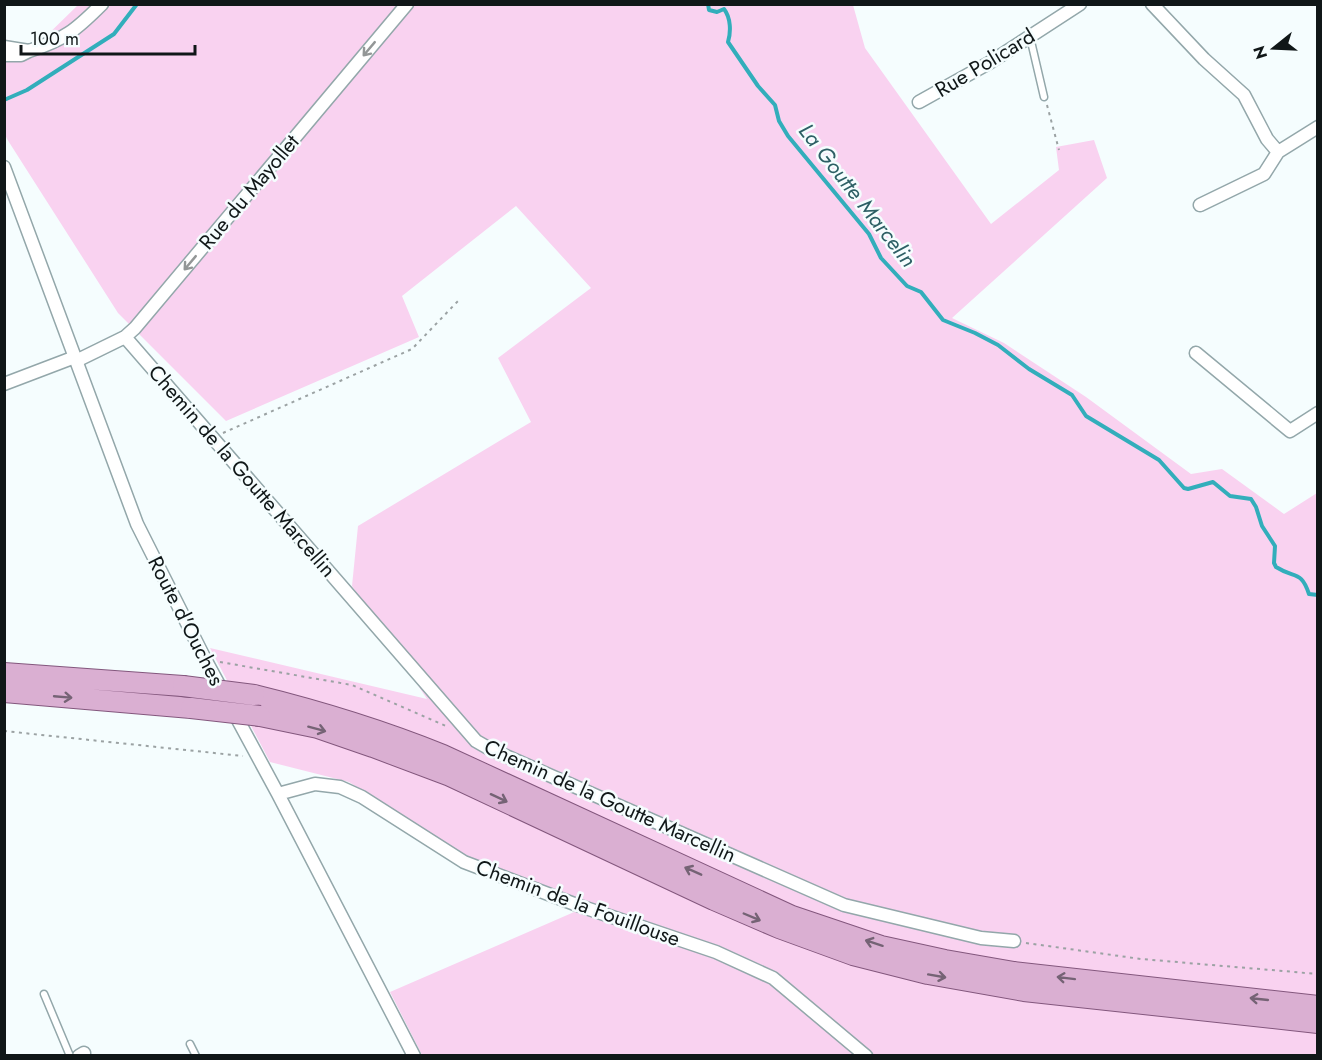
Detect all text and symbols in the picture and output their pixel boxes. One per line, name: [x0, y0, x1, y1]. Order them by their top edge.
scale bar: [21, 18, 195, 56]
north arrow: [1244, 18, 1304, 78]
street label: Rue Policard: [929, 21, 1041, 105]
text: 100 m: [30, 26, 79, 52]
one-way arrow: [362, 41, 376, 56]
text: N: [1247, 43, 1273, 62]
water label: La Goutte Marcelin: [792, 116, 924, 274]
street label: Rue du Mayollet: [192, 128, 306, 256]
one-way arrow: [183, 255, 196, 271]
street label: Chemin de la Goutte Marcellin: [141, 358, 343, 584]
street label: Route d'Ouches: [140, 551, 232, 691]
one-way arrow: [52, 691, 72, 702]
one-way arrow: [307, 724, 326, 735]
street label: Chemin de la Goutte Marcellin: [479, 732, 741, 870]
one-way arrow: [490, 793, 508, 805]
street label: Chemin de la Fouillouse: [472, 852, 684, 954]
one-way arrow: [685, 865, 703, 876]
one-way arrow: [742, 912, 760, 923]
one-way arrow: [865, 937, 884, 948]
one-way arrow: [927, 971, 946, 982]
one-way arrow: [1056, 972, 1076, 983]
one-way arrow: [1250, 993, 1270, 1004]

